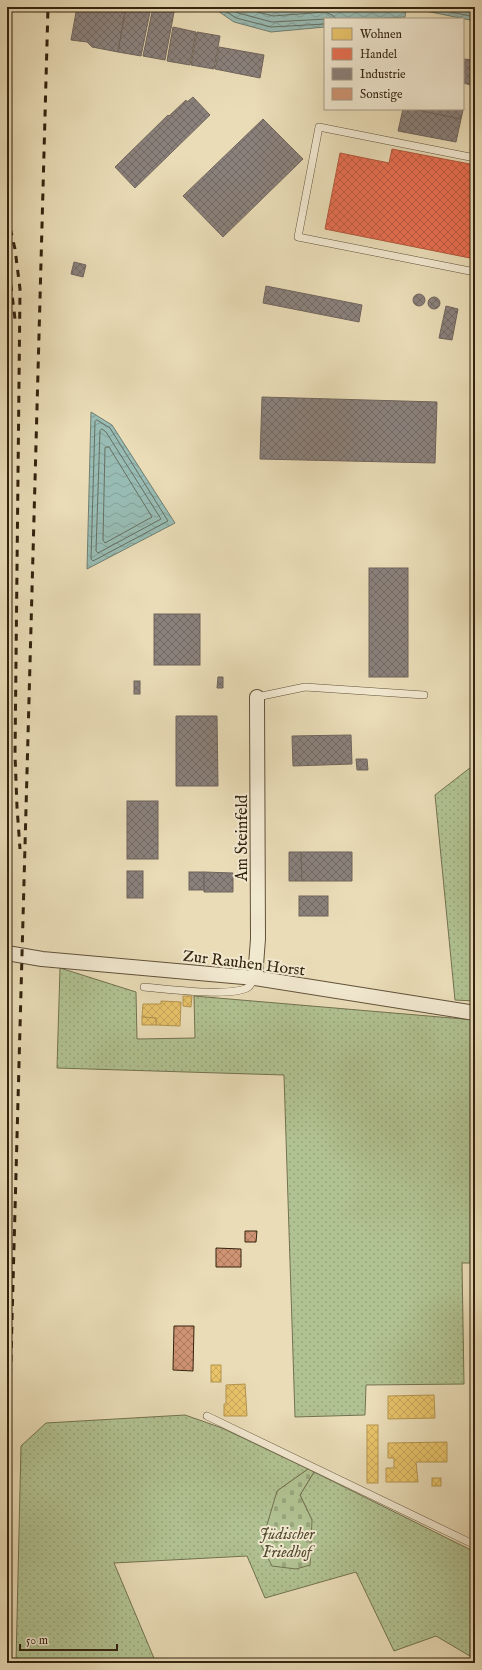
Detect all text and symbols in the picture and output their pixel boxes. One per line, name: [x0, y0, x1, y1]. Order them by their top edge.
legend: [324, 18, 464, 110]
text: Wohnen: [360, 27, 403, 42]
text: Handel: [360, 47, 398, 62]
text: Industrie: [360, 67, 406, 82]
text: Sonstige: [360, 87, 403, 102]
street label: Am Steinfeld: [233, 794, 253, 882]
street label: Zur Rauhen Horst: [181, 947, 307, 981]
park label: Jüdischer Friedhof: [260, 1525, 316, 1563]
scale bar: [20, 1626, 117, 1652]
text: 50 m: [26, 1633, 48, 1648]

